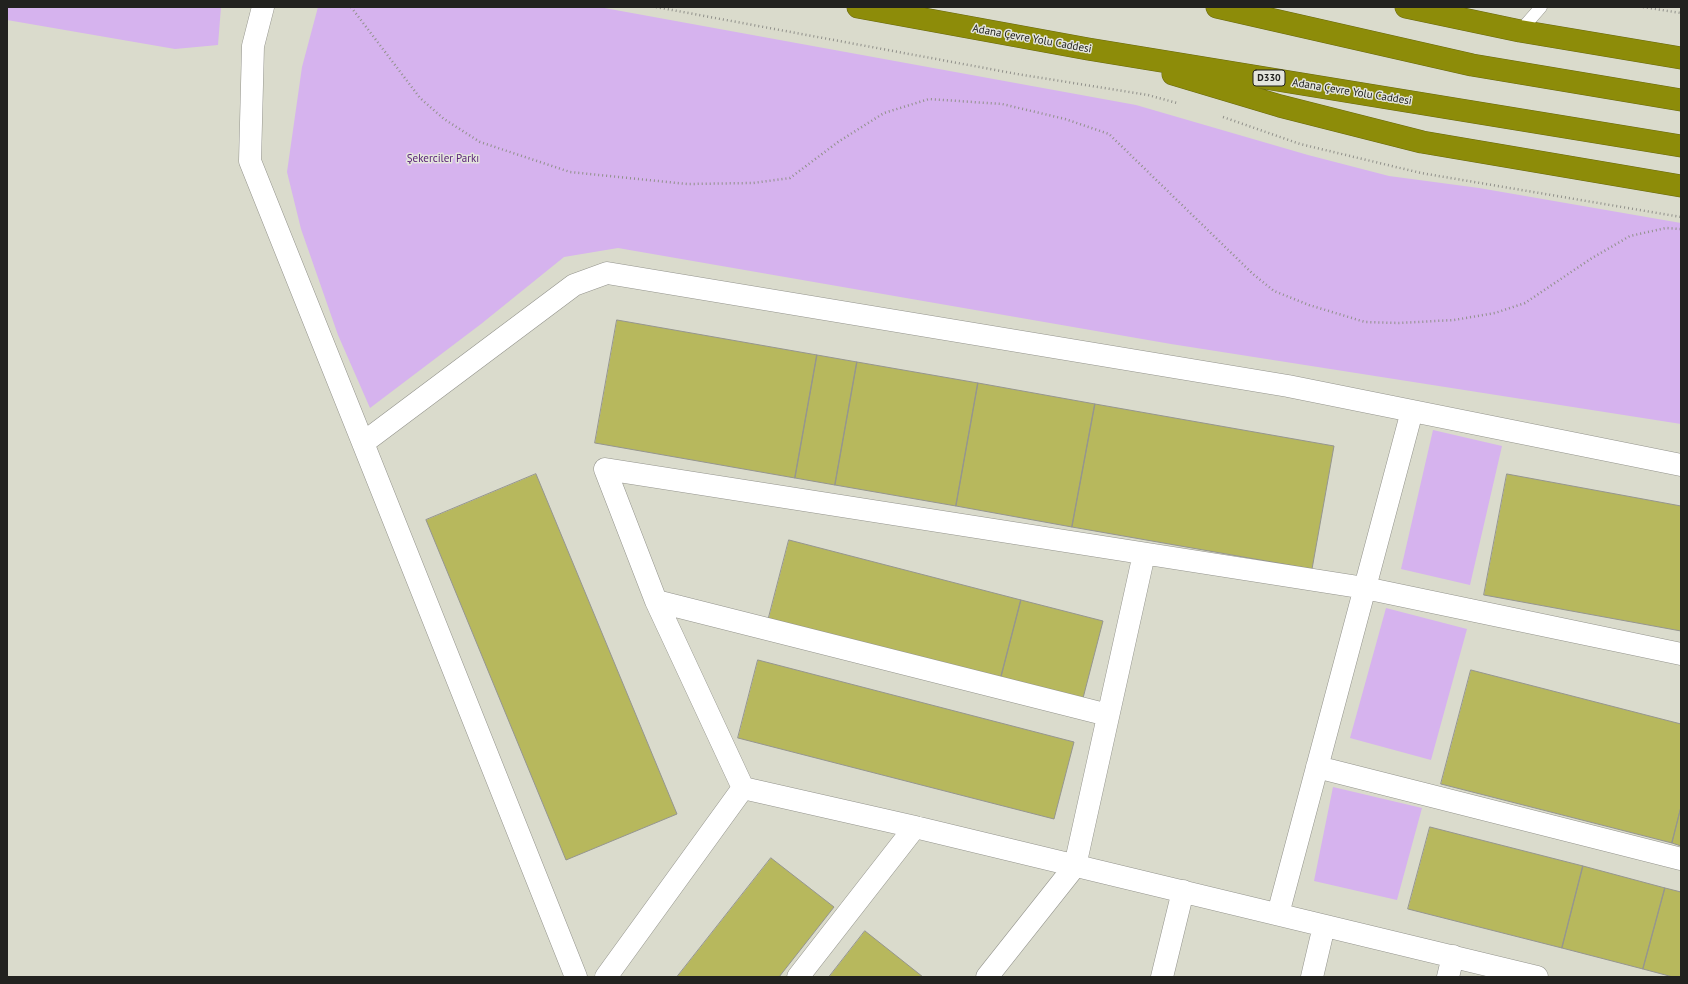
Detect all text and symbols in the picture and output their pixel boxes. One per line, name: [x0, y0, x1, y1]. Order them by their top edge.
street label: Adana Çevre Yolu Caddesi: [971, 22, 1093, 56]
road number: D330: [1253, 70, 1285, 86]
street label: Adana Çevre Yolu Caddesi: [1291, 76, 1413, 108]
park label: Şekerciler Parkı: [407, 152, 479, 166]

